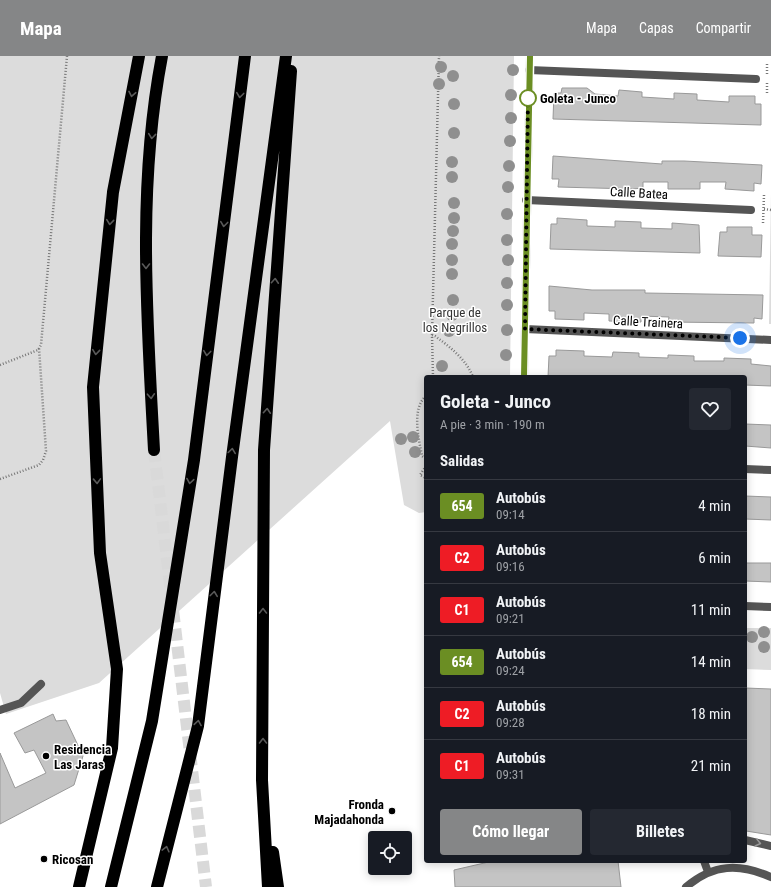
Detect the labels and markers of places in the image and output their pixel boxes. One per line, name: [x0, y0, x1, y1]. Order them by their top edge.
marker: Goleta - Junco: [519, 89, 537, 107]
place label: Goleta - Junco: [540, 91, 617, 106]
place label: Residencia Las Jaras: [54, 742, 111, 772]
marker: Residencia Las Jaras: [41, 751, 51, 761]
place label: Fronda Majadahonda: [314, 797, 384, 827]
marker: Fronda Majadahonda: [387, 806, 397, 816]
place label: Ricosan: [52, 852, 93, 867]
marker: Ricosan: [39, 854, 49, 864]

